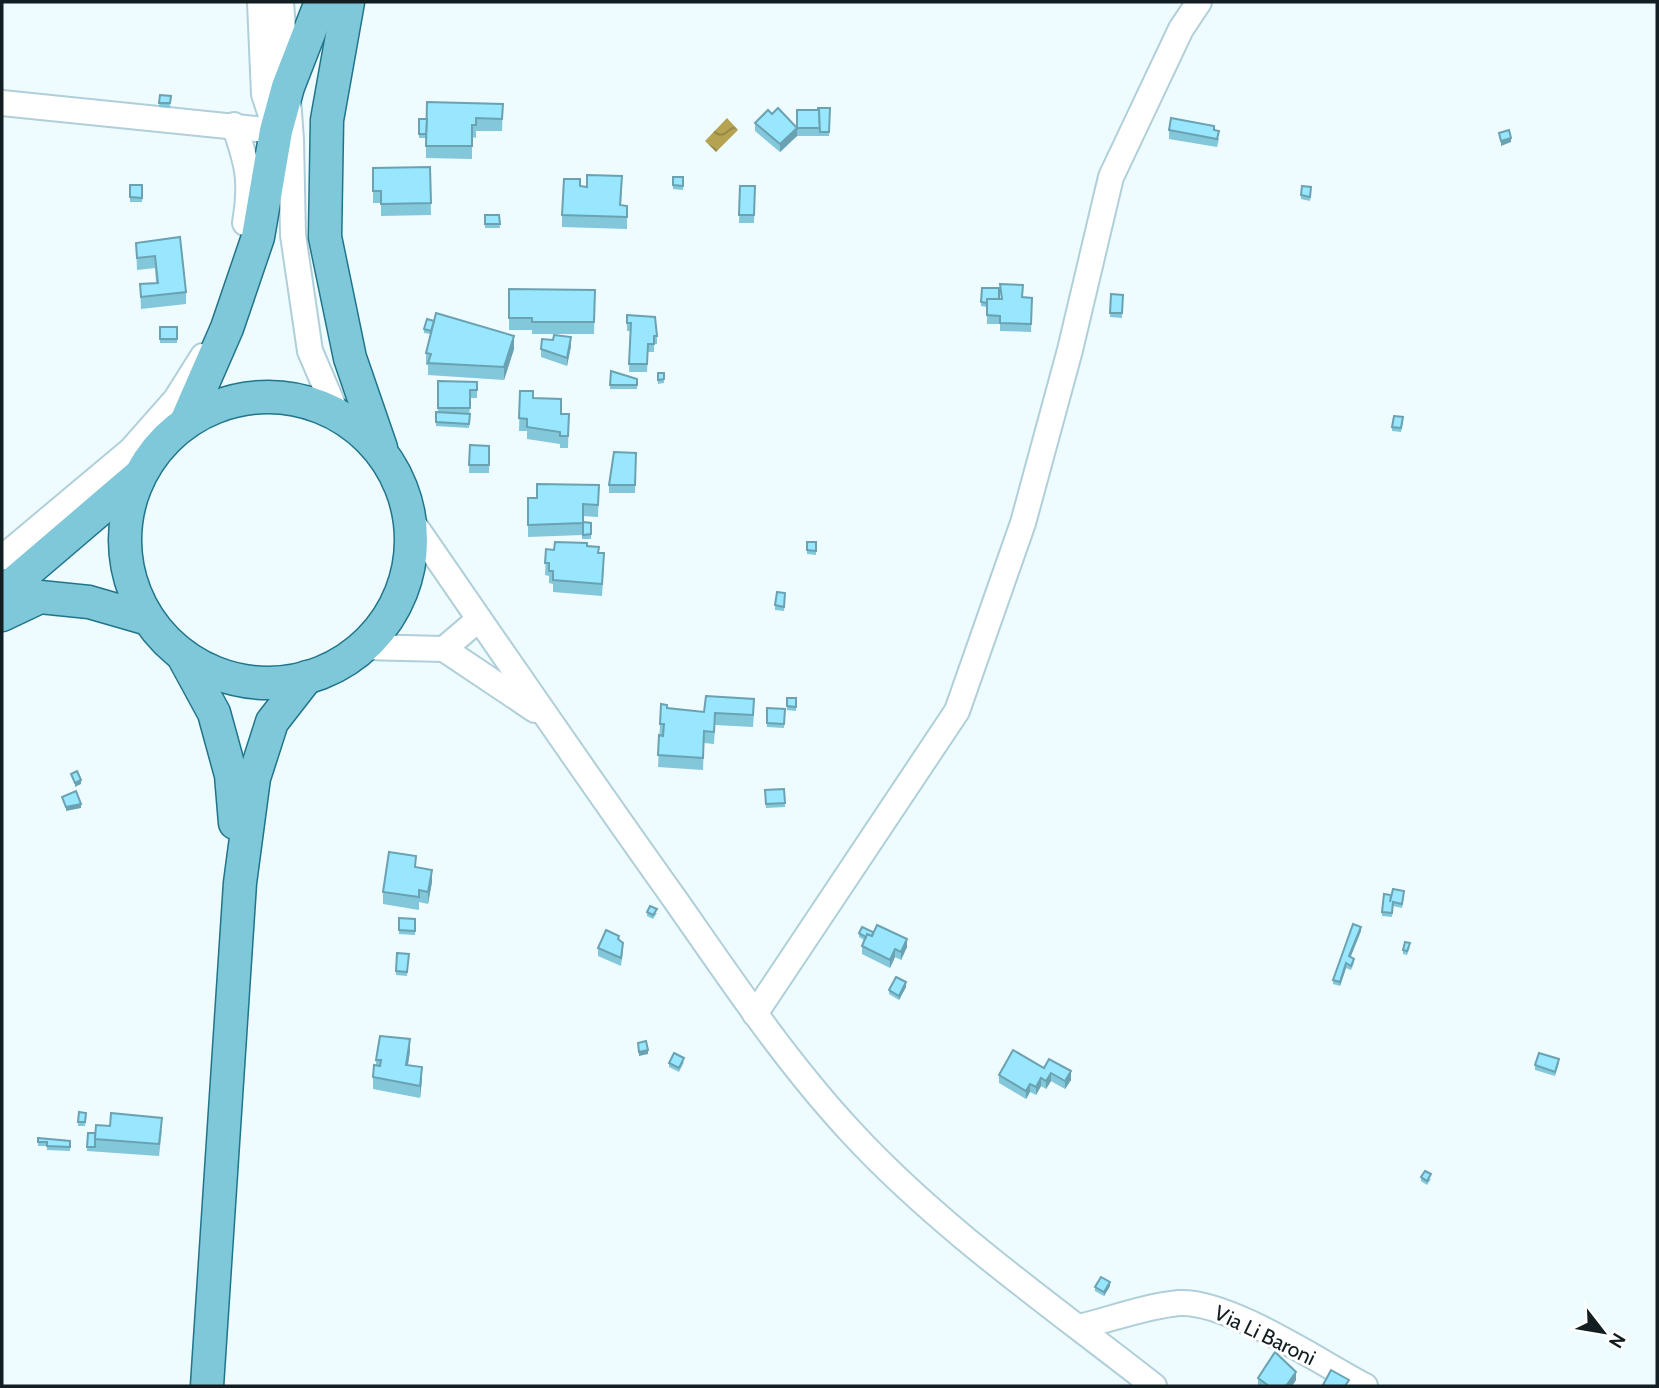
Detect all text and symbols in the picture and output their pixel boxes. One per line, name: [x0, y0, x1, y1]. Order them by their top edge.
north arrow: [1568, 1297, 1638, 1367]
street label: Via Li Baroni: [1210, 1300, 1320, 1370]
text: N: [1604, 1329, 1630, 1352]

